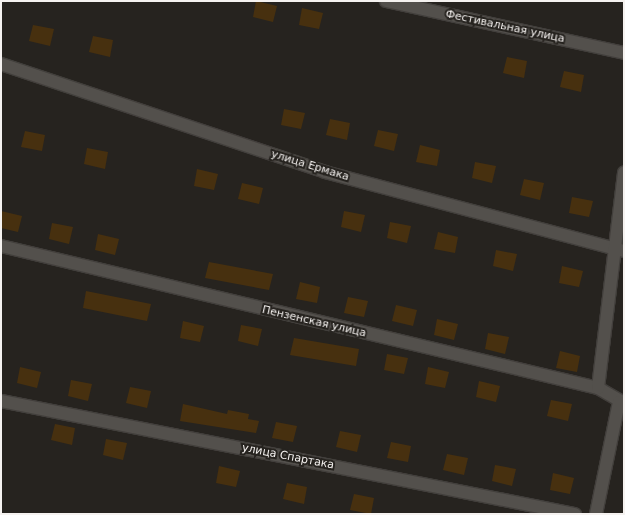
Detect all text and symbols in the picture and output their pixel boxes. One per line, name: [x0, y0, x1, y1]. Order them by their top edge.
street label: Фестивальная улица: [444, 8, 566, 46]
street label: улица Ермака: [269, 148, 351, 184]
street label: Пензенская улица: [261, 304, 367, 340]
street label: улица Спартака: [241, 442, 335, 472]

